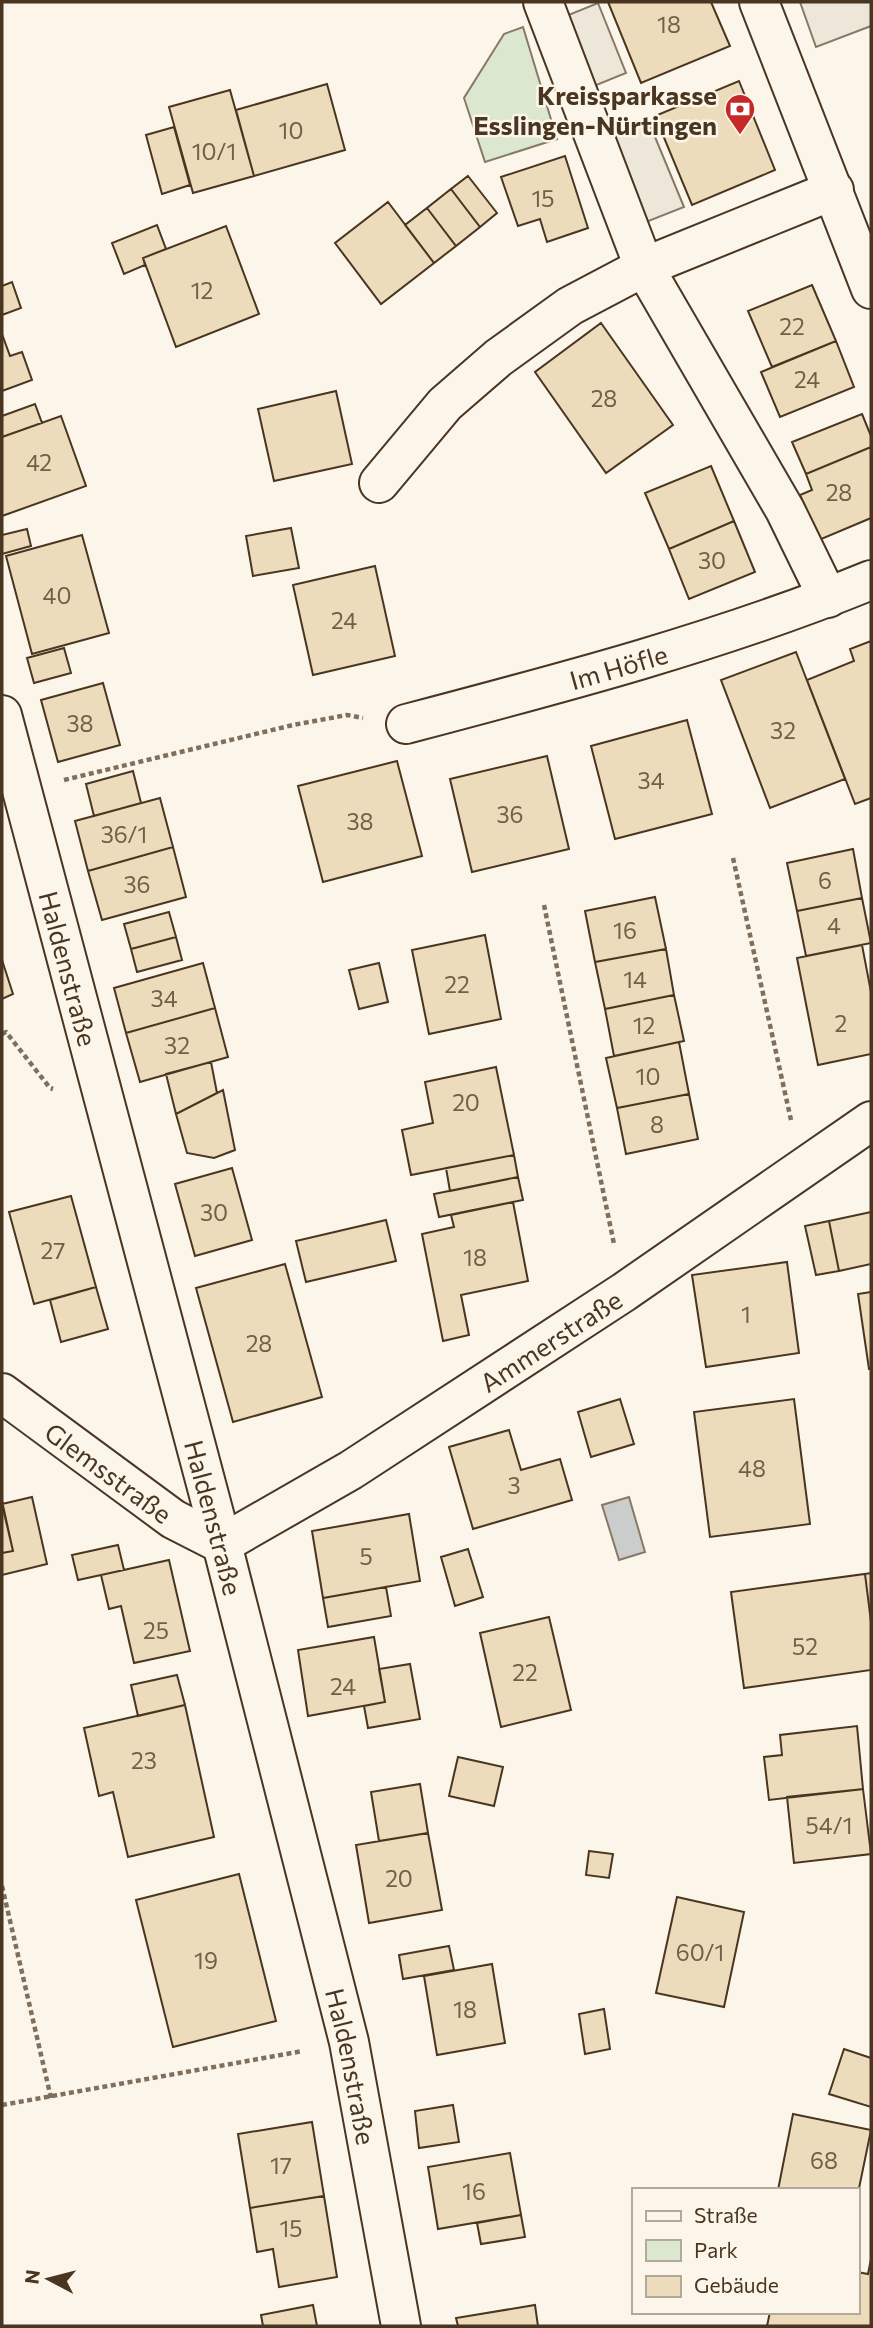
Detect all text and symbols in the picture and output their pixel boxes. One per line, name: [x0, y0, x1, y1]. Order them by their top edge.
house number: 18: [657, 10, 681, 38]
place label: Kreissparkasse Esslingen-Nürtingen: [473, 79, 717, 140]
bank icon: Kreissparkasse Esslingen-Nürtingen: [723, 92, 757, 136]
house number: 10: [279, 116, 303, 144]
house number: 10/1: [192, 137, 236, 165]
house number: 15: [531, 184, 555, 212]
house number: 12: [191, 276, 213, 304]
house number: 22: [779, 312, 805, 340]
house number: 24: [794, 365, 820, 393]
house number: 28: [591, 384, 617, 412]
house number: 42: [26, 448, 52, 476]
house number: 28: [826, 478, 852, 506]
house number: 30: [698, 546, 726, 574]
house number: 40: [43, 581, 71, 609]
house number: 24: [331, 606, 357, 634]
street label: Im Höfle: [566, 637, 671, 695]
house number: 38: [66, 709, 94, 737]
house number: 32: [770, 716, 796, 744]
house number: 34: [638, 766, 665, 794]
house number: 36: [496, 800, 524, 828]
house number: 38: [346, 807, 374, 835]
house number: 36/1: [101, 820, 147, 848]
house number: 6: [818, 866, 832, 894]
house number: 36: [123, 870, 151, 898]
street label: Haldenstraße: [34, 887, 105, 1049]
house number: 4: [827, 911, 841, 939]
house number: 16: [613, 916, 637, 944]
house number: 14: [623, 965, 647, 993]
house number: 22: [444, 970, 470, 998]
house number: 34: [151, 984, 178, 1012]
house number: 2: [835, 1009, 847, 1037]
house number: 12: [633, 1011, 655, 1039]
house number: 32: [164, 1031, 190, 1059]
house number: 10: [636, 1062, 660, 1090]
house number: 20: [452, 1088, 480, 1116]
house number: 8: [650, 1110, 664, 1138]
house number: 30: [200, 1198, 228, 1226]
house number: 27: [41, 1236, 65, 1264]
house number: 18: [463, 1243, 487, 1271]
street label: Ammerstraße: [474, 1283, 627, 1397]
house number: 1: [741, 1300, 751, 1328]
house number: 28: [246, 1329, 272, 1357]
street label: Glemsstraße: [40, 1415, 178, 1529]
street label: Haldenstraße: [180, 1436, 250, 1598]
house number: 48: [738, 1454, 766, 1482]
house number: 3: [507, 1471, 521, 1499]
house number: 5: [359, 1542, 373, 1570]
house number: 25: [143, 1616, 169, 1644]
house number: 52: [792, 1632, 818, 1660]
house number: 22: [512, 1658, 538, 1686]
house number: 24: [330, 1672, 356, 1700]
house number: 23: [131, 1746, 157, 1774]
house number: 54/1: [805, 1811, 853, 1839]
house number: 20: [385, 1864, 413, 1892]
house number: 60/1: [676, 1938, 724, 1966]
house number: 19: [194, 1946, 218, 1974]
street label: Haldenstraße: [320, 1985, 383, 2147]
house number: 18: [453, 1995, 477, 2023]
house number: 68: [810, 2146, 838, 2174]
house number: 17: [270, 2151, 292, 2179]
house number: 16: [462, 2177, 486, 2205]
legend: [632, 2188, 859, 2314]
text: Straße: [694, 2202, 758, 2227]
house number: 15: [279, 2214, 303, 2242]
text: Park: [694, 2237, 738, 2262]
north arrow: [14, 2244, 84, 2314]
text: N: [19, 2268, 44, 2285]
text: Gebäude: [694, 2272, 779, 2297]

